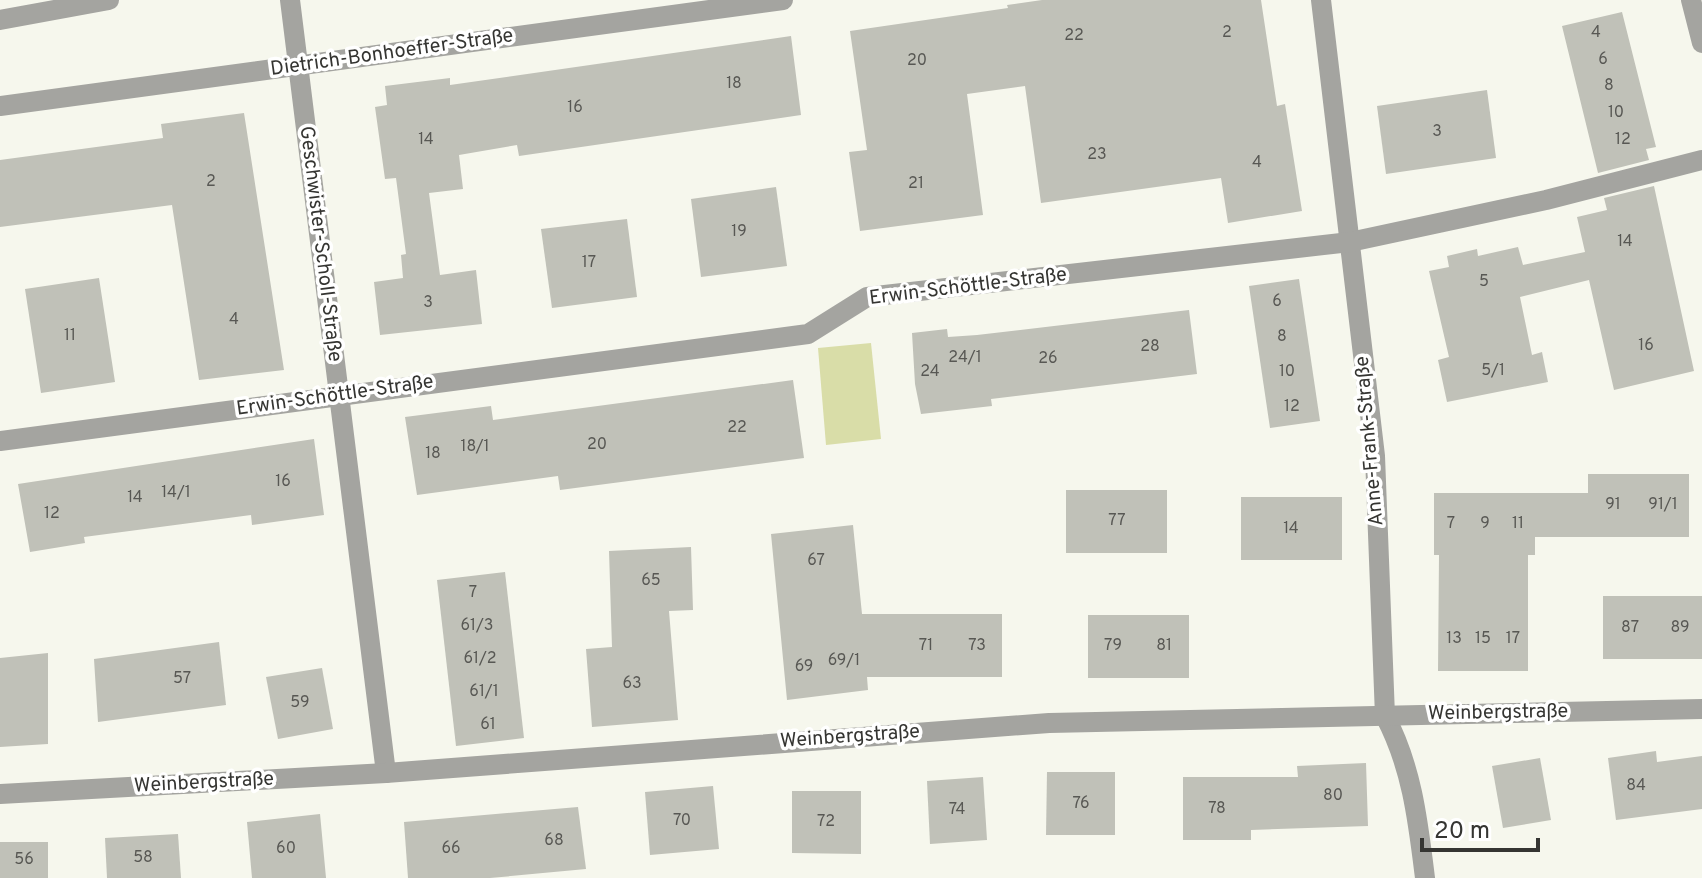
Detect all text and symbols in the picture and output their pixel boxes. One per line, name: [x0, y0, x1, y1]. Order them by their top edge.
street label: Dietrich-Bonhoeffer-Straße: [269, 23, 515, 83]
house number: 2: [1222, 23, 1232, 43]
house number: 4: [1591, 23, 1601, 43]
house number: 22: [1064, 26, 1084, 46]
house number: 6: [1598, 50, 1608, 70]
house number: 20: [907, 51, 927, 71]
house number: 18: [726, 74, 742, 94]
house number: 8: [1604, 76, 1614, 96]
house number: 16: [567, 98, 583, 118]
house number: 10: [1608, 103, 1624, 123]
house number: 3: [1432, 122, 1442, 142]
street label: Geschwister-Scholl-Straße: [293, 125, 347, 363]
house number: 14: [418, 130, 434, 150]
house number: 12: [1615, 130, 1631, 150]
house number: 23: [1087, 145, 1107, 165]
house number: 4: [1252, 153, 1262, 173]
house number: 2: [206, 172, 216, 192]
house number: 21: [908, 174, 924, 194]
house number: 19: [731, 222, 747, 242]
house number: 14: [1617, 232, 1633, 252]
house number: 17: [582, 253, 596, 273]
street label: Erwin-Schöttle-Straße: [868, 262, 1068, 312]
house number: 5: [1479, 272, 1489, 292]
house number: 6: [1272, 292, 1282, 312]
house number: 3: [423, 293, 433, 313]
house number: 4: [229, 310, 239, 330]
house number: 11: [64, 326, 76, 346]
house number: 8: [1277, 327, 1287, 347]
house number: 16: [1638, 336, 1654, 356]
house number: 28: [1140, 337, 1160, 357]
house number: 24/1: [948, 348, 982, 368]
house number: 26: [1038, 349, 1058, 369]
street label: Anne-Frank-Straße: [1350, 355, 1390, 527]
house number: 5/1: [1481, 361, 1505, 381]
house number: 24: [920, 362, 940, 382]
house number: 10: [1279, 362, 1295, 382]
street label: Erwin-Schöttle-Straße: [235, 369, 435, 423]
house number: 12: [1284, 397, 1300, 417]
house number: 22: [727, 418, 747, 438]
house number: 20: [587, 435, 607, 455]
house number: 18/1: [460, 437, 490, 457]
house number: 18: [425, 444, 441, 464]
house number: 16: [275, 472, 291, 492]
house number: 14/1: [161, 483, 191, 503]
house number: 14: [127, 488, 143, 508]
house number: 91: [1605, 495, 1621, 515]
house number: 91/1: [1648, 495, 1678, 515]
house number: 12: [44, 504, 60, 524]
house number: 77: [1108, 511, 1126, 531]
house number: 7: [1447, 514, 1455, 534]
house number: 9: [1480, 514, 1490, 534]
house number: 11: [1512, 514, 1524, 534]
house number: 14: [1283, 519, 1299, 539]
house number: 67: [807, 551, 825, 571]
house number: 65: [641, 571, 661, 591]
house number: 7: [469, 583, 477, 603]
house number: 61/3: [461, 616, 494, 636]
house number: 87: [1621, 618, 1639, 638]
house number: 89: [1670, 618, 1690, 638]
house number: 13: [1446, 629, 1462, 649]
house number: 15: [1475, 629, 1491, 649]
house number: 17: [1506, 629, 1520, 649]
house number: 71: [919, 636, 933, 656]
house number: 73: [968, 636, 986, 656]
house number: 79: [1104, 636, 1122, 656]
house number: 81: [1156, 636, 1172, 656]
house number: 61/2: [463, 649, 497, 669]
house number: 69/1: [828, 651, 860, 671]
house number: 69: [795, 657, 813, 677]
house number: 57: [173, 669, 191, 689]
house number: 63: [622, 674, 642, 694]
house number: 61/1: [469, 682, 499, 702]
house number: 59: [290, 693, 310, 713]
street label: Weinbergstraße: [1428, 699, 1568, 727]
house number: 61: [480, 715, 496, 735]
street label: Weinbergstraße: [779, 719, 921, 755]
street label: Weinbergstraße: [133, 766, 275, 800]
house number: 84: [1626, 776, 1646, 796]
house number: 80: [1323, 786, 1343, 806]
house number: 76: [1072, 794, 1090, 814]
house number: 78: [1208, 799, 1226, 819]
house number: 74: [949, 800, 965, 820]
scale bar: [1422, 802, 1538, 852]
house number: 70: [673, 811, 691, 831]
house number: 72: [817, 812, 835, 832]
text: 20 m: [1434, 817, 1490, 847]
house number: 68: [544, 831, 564, 851]
house number: 60: [276, 839, 296, 859]
house number: 66: [441, 839, 461, 859]
house number: 58: [133, 848, 153, 868]
house number: 56: [14, 850, 34, 870]

